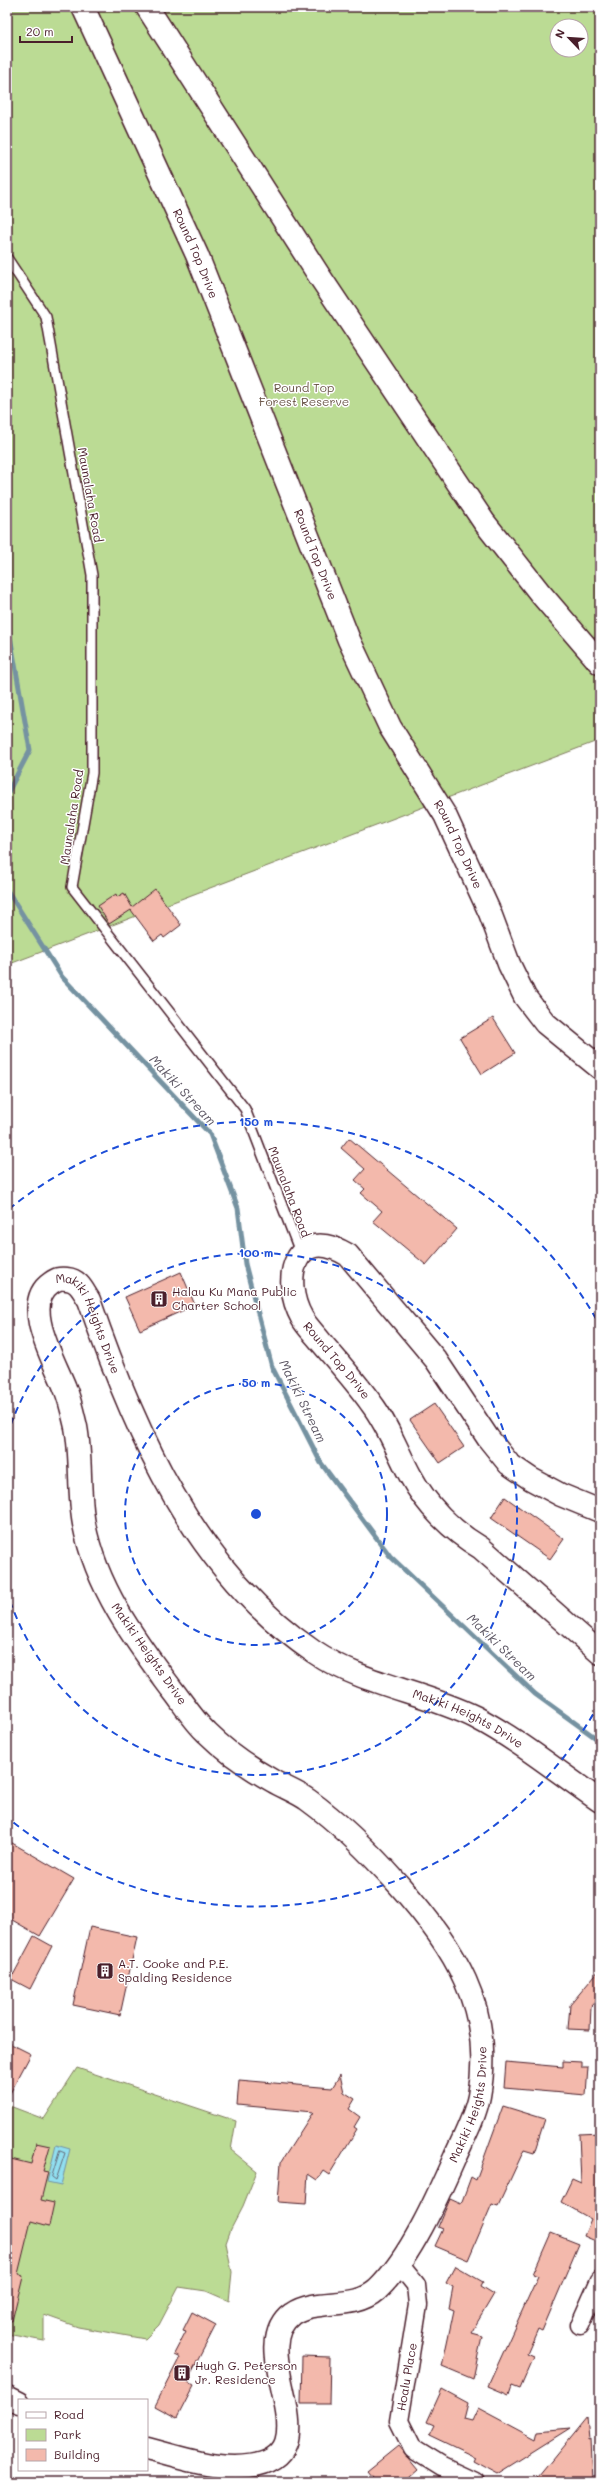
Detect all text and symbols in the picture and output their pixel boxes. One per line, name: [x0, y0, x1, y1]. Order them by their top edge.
scale bar: [20, 18, 72, 44]
north arrow: [549, 18, 589, 58]
text: 20 m: [26, 23, 54, 39]
text: N: [551, 27, 568, 41]
street label: Round Top Drive: [170, 206, 222, 301]
park label: Round Top Forest Reserve: [259, 379, 349, 409]
street label: Maunalaha Road: [75, 446, 107, 544]
street label: Round Top Drive: [291, 506, 341, 602]
street label: Maunalaha Road: [56, 768, 86, 866]
street label: Round Top Drive: [431, 797, 487, 891]
water label: Makiki Stream: [146, 1051, 220, 1129]
text: 150 m: [239, 1113, 273, 1129]
street label: Maunalaha Road: [265, 1144, 315, 1240]
text: 100 m: [239, 1244, 273, 1260]
street label: Makiki Heights Drive: [54, 1269, 124, 1376]
place label: Halau Ku Mana Public Charter School: [172, 1283, 297, 1313]
building icon: Halau Ku Mana Public Charter School: [149, 1289, 169, 1309]
street label: Round Top Drive: [300, 1318, 374, 1402]
water label: Makiki Stream: [276, 1356, 331, 1445]
text: 50 m: [242, 1374, 270, 1390]
centre of rings: [249, 1507, 263, 1521]
street label: Makiki Heights Drive: [109, 1599, 191, 1708]
water label: Makiki Stream: [464, 1609, 541, 1684]
street label: Makiki Heights Drive: [411, 1685, 527, 1751]
place label: A.T. Cooke and P.E. Spalding Residence: [118, 1955, 232, 1985]
building icon: A.T. Cooke and P.E. Spalding Residence: [95, 1961, 115, 1981]
street label: Makiki Heights Drive: [445, 2046, 489, 2165]
street label: Hoalu Place: [392, 2342, 420, 2412]
place label: Hugh G. Peterson Jr. Residence: [195, 2357, 297, 2387]
building icon: Hugh G. Peterson Jr. Residence: [172, 2363, 192, 2383]
legend: [18, 2399, 148, 2471]
text: Road: [54, 2406, 84, 2422]
text: Park: [54, 2426, 81, 2442]
text: Building: [54, 2446, 100, 2462]

